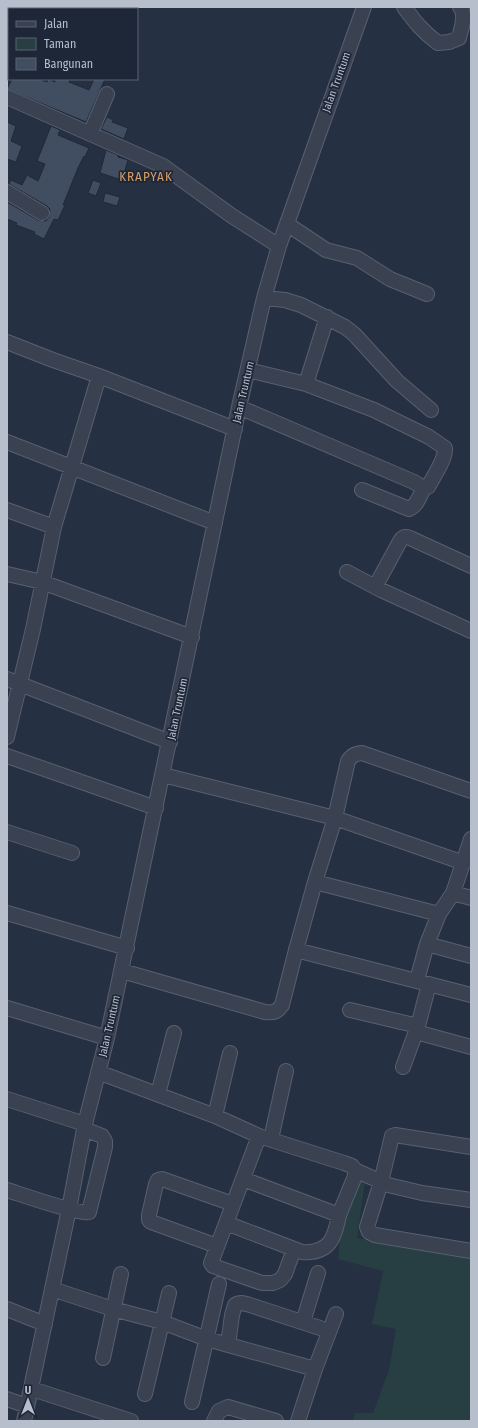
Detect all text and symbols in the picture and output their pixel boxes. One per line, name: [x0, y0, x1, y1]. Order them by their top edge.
legend: [8, 8, 138, 80]
text: Jalan: [44, 17, 68, 31]
text: Taman: [44, 37, 76, 51]
street label: Jalan Truntum: [320, 50, 353, 114]
text: Bangunan: [44, 57, 93, 71]
district label: KRAPYAK: [119, 169, 173, 184]
street label: Jalan Truntum: [230, 360, 257, 424]
street label: Jalan Truntum: [165, 677, 190, 741]
street label: Jalan Truntum: [96, 994, 123, 1058]
north arrow: [8, 1380, 48, 1420]
text: U: [25, 1384, 31, 1397]

